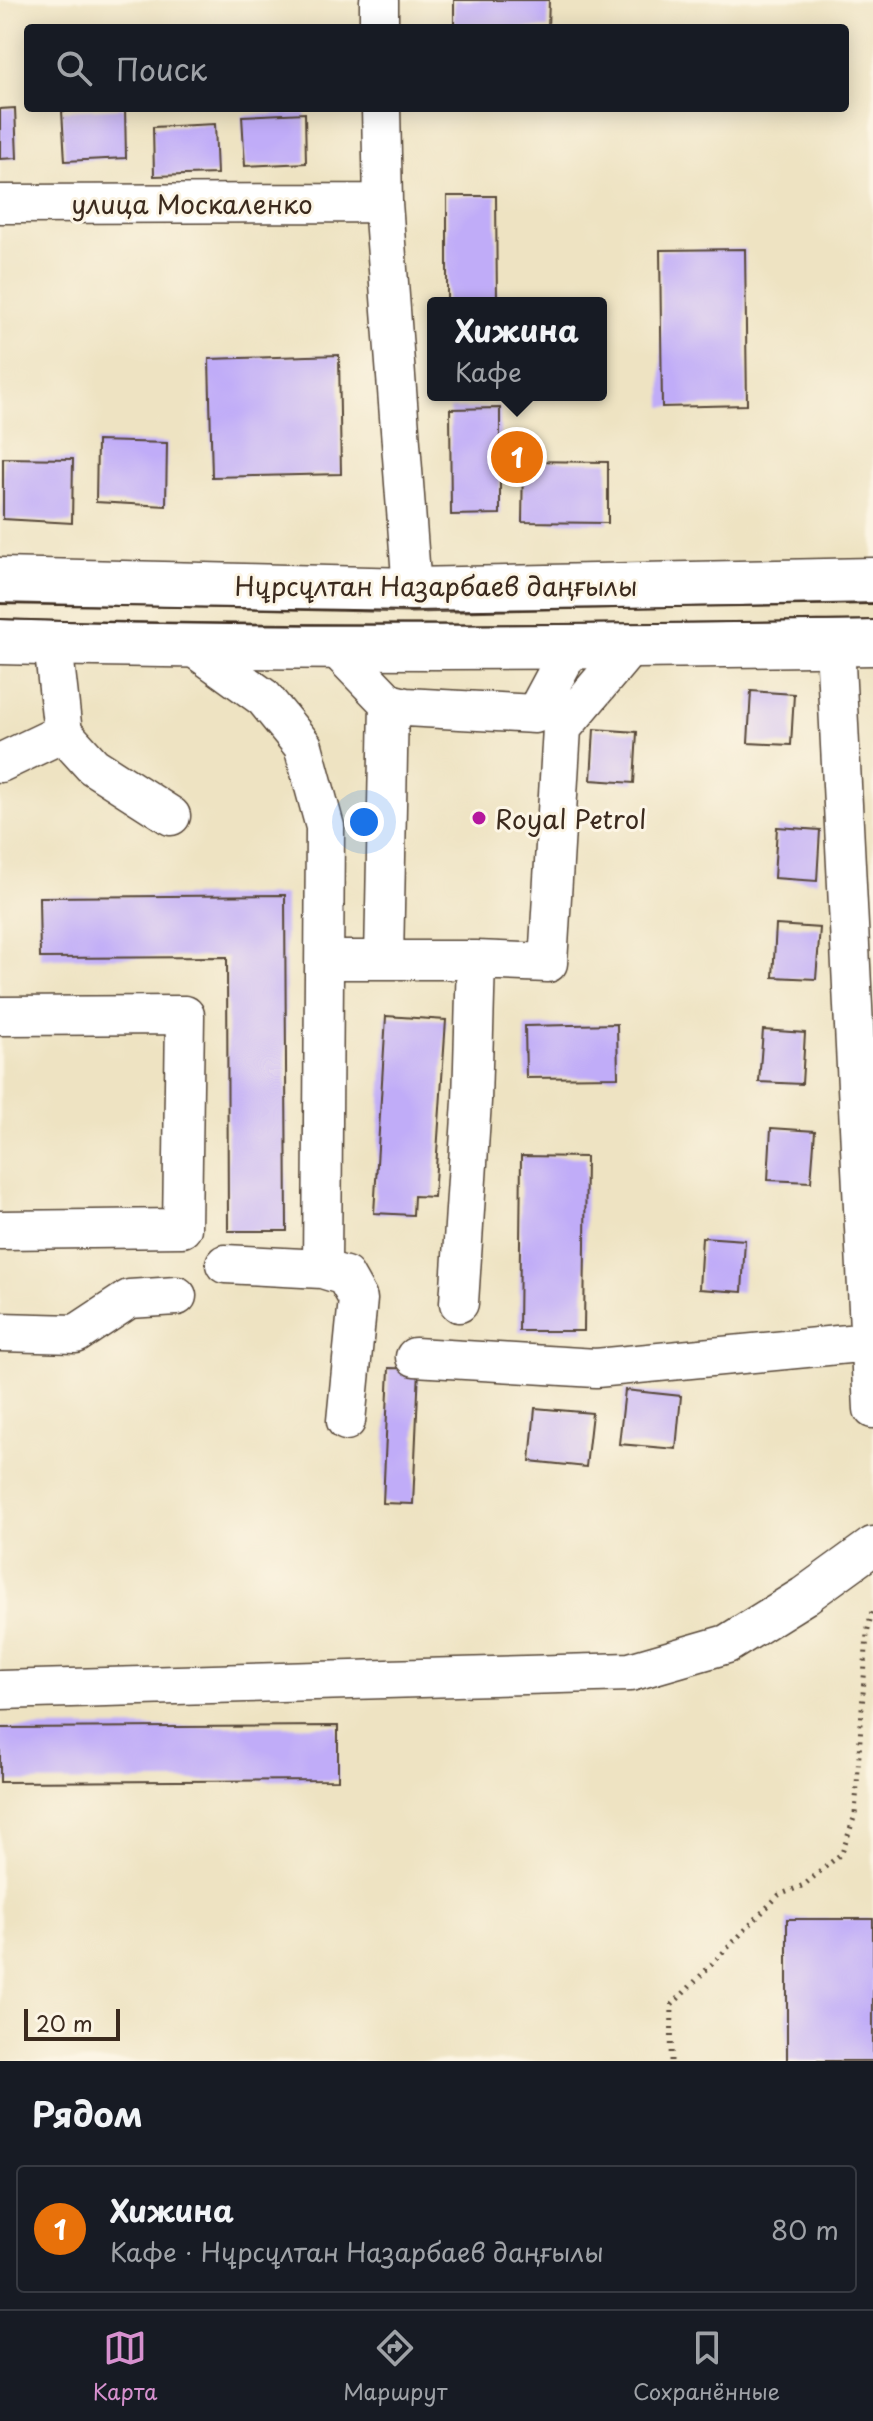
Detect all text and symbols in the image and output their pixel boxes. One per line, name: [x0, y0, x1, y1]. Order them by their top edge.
search box: [24, 24, 849, 112]
icon: search: [52, 46, 96, 90]
text: Поиск: [116, 46, 207, 91]
street label: улица Москаленко: [71, 184, 313, 223]
popup: [427, 297, 607, 401]
text: Хижина: [455, 307, 579, 352]
text: Кафе: [455, 352, 522, 391]
pin: 1: [491, 427, 543, 487]
street label: Нұрсұлтан Назарбаев даңғылы: [234, 566, 638, 605]
place label: Royal Petrol: [495, 799, 647, 838]
your location: [344, 802, 384, 842]
marker: Royal Petrol: [470, 809, 488, 827]
scale bar: [24, 2005, 120, 2041]
text: 20 m: [36, 2006, 93, 2039]
text: Рядом: [32, 2087, 143, 2139]
text: Хижина: [110, 2187, 234, 2232]
text: 1: [54, 2210, 66, 2249]
text: 80 m: [771, 2210, 839, 2249]
text: Кафе · Нұрсұлтан Назарбаев даңғылы: [110, 2232, 604, 2271]
tab: Карта: [93, 2326, 157, 2407]
tab: Маршрут: [343, 2326, 447, 2407]
tab: Сохранённые: [633, 2326, 780, 2407]

